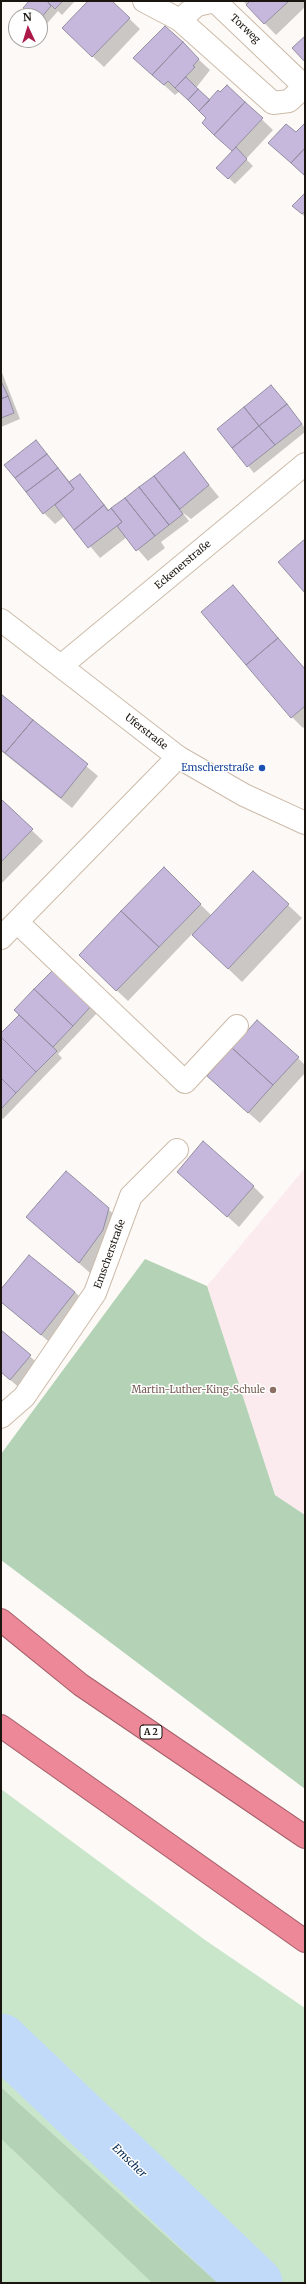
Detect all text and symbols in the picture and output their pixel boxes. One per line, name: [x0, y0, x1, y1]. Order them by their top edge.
north arrow: [8, 8, 48, 48]
text: N: [22, 10, 32, 24]
street label: Torweg: [227, 12, 263, 46]
street label: Eckenerstraße: [153, 538, 213, 592]
street label: Uferstraße: [122, 712, 170, 752]
place label: Emscherstraße: [181, 762, 254, 774]
marker: Emscherstraße: [257, 763, 267, 773]
street label: Emscherstraße: [92, 1218, 128, 1290]
place label: Martin-Luther-King-Schule: [132, 1384, 265, 1396]
marker: Martin-Luther-King-Schule: [268, 1385, 278, 1395]
road number: A 2: [140, 1725, 162, 1739]
water label: Emscher: [109, 2141, 149, 2181]

